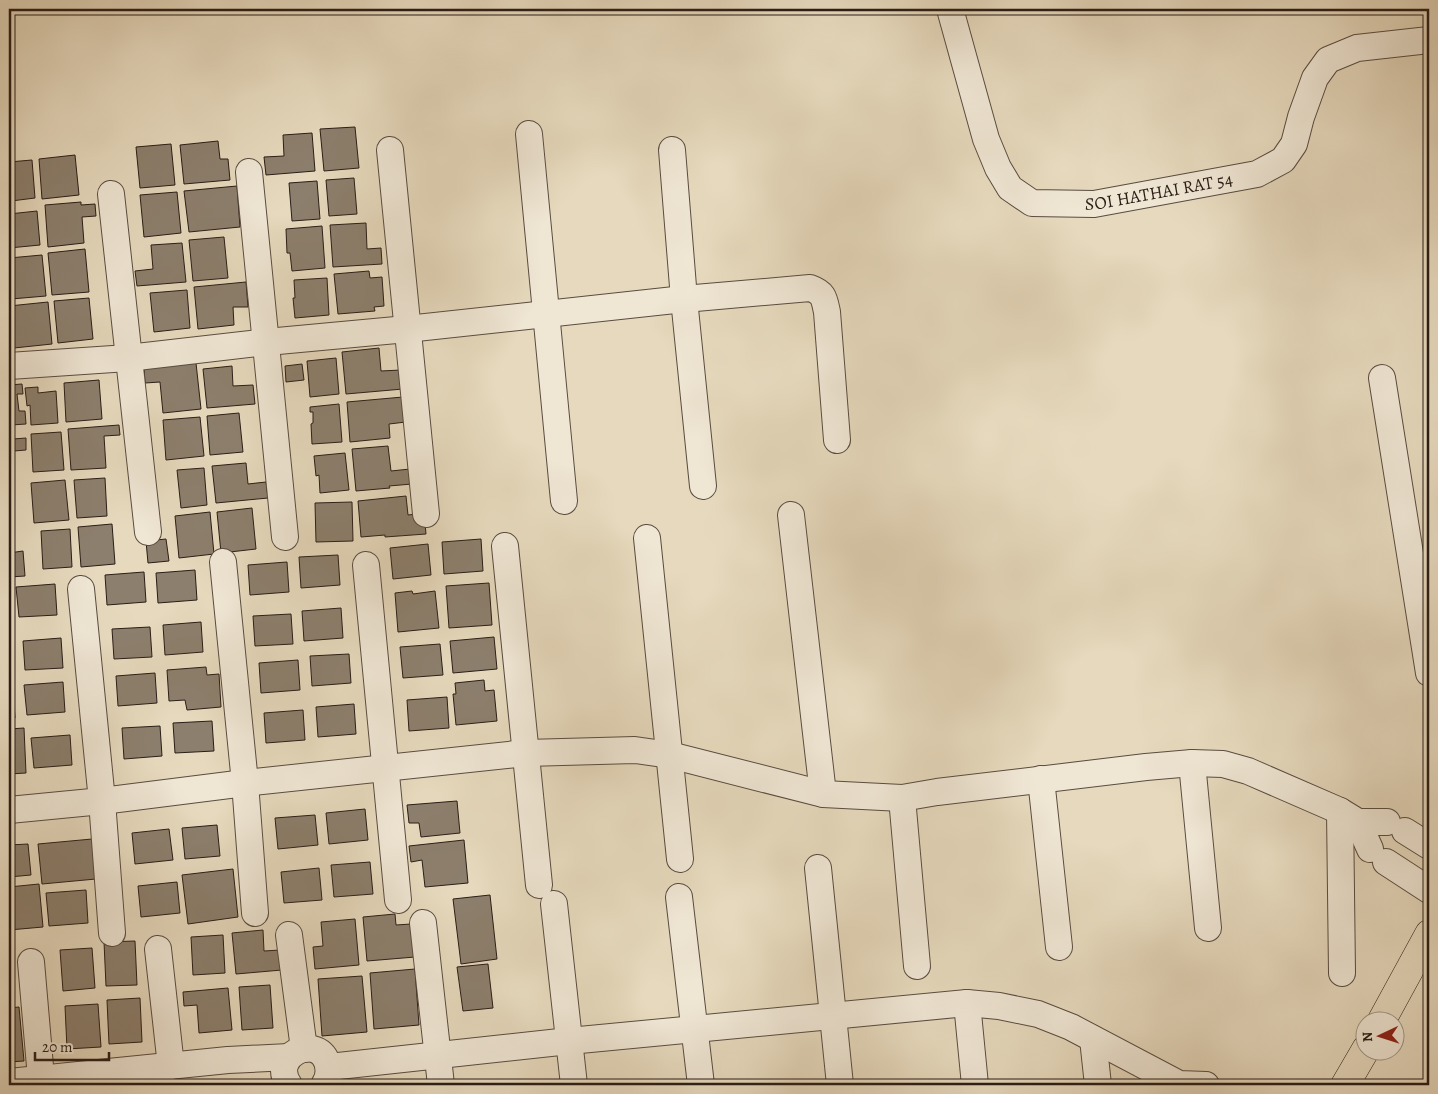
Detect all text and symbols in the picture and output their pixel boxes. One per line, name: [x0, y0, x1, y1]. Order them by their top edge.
street label: SOI HATHAI RAT 54: [1085, 167, 1234, 216]
north arrow: [1356, 1012, 1406, 1062]
scale bar: [35, 1029, 109, 1061]
text: N: [1358, 1031, 1377, 1043]
text: 20 m: [42, 1037, 73, 1057]

